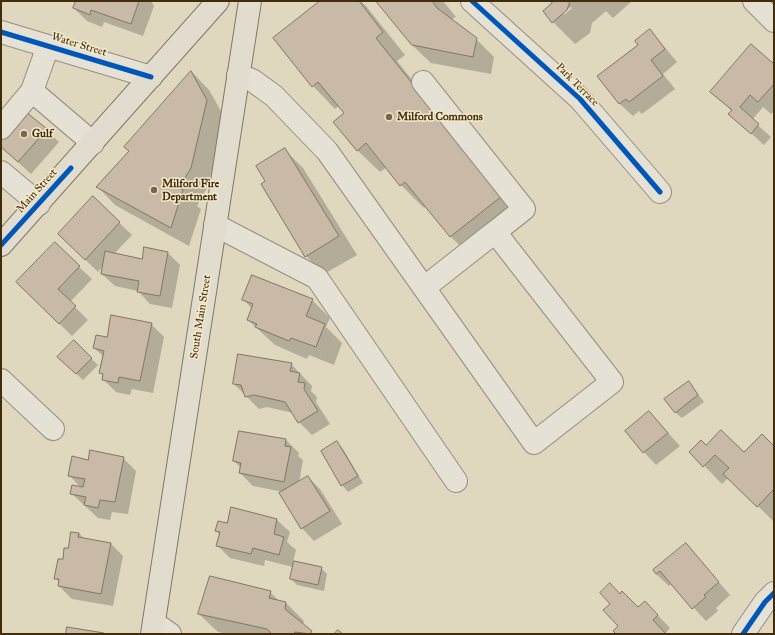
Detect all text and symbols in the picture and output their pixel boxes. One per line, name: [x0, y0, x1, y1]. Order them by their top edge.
street label: Water Street: [50, 30, 108, 60]
street label: Park Terrace: [553, 61, 601, 109]
place label: Milford Commons: [397, 110, 483, 124]
marker: Milford Commons: [384, 112, 394, 122]
place label: Gulf: [32, 127, 53, 141]
marker: Gulf: [19, 129, 29, 139]
street label: Main Street: [14, 166, 60, 216]
place label: Milford Fire Department: [162, 177, 219, 203]
marker: Milford Fire Department: [149, 185, 159, 195]
street label: South Main Street: [188, 274, 214, 360]

